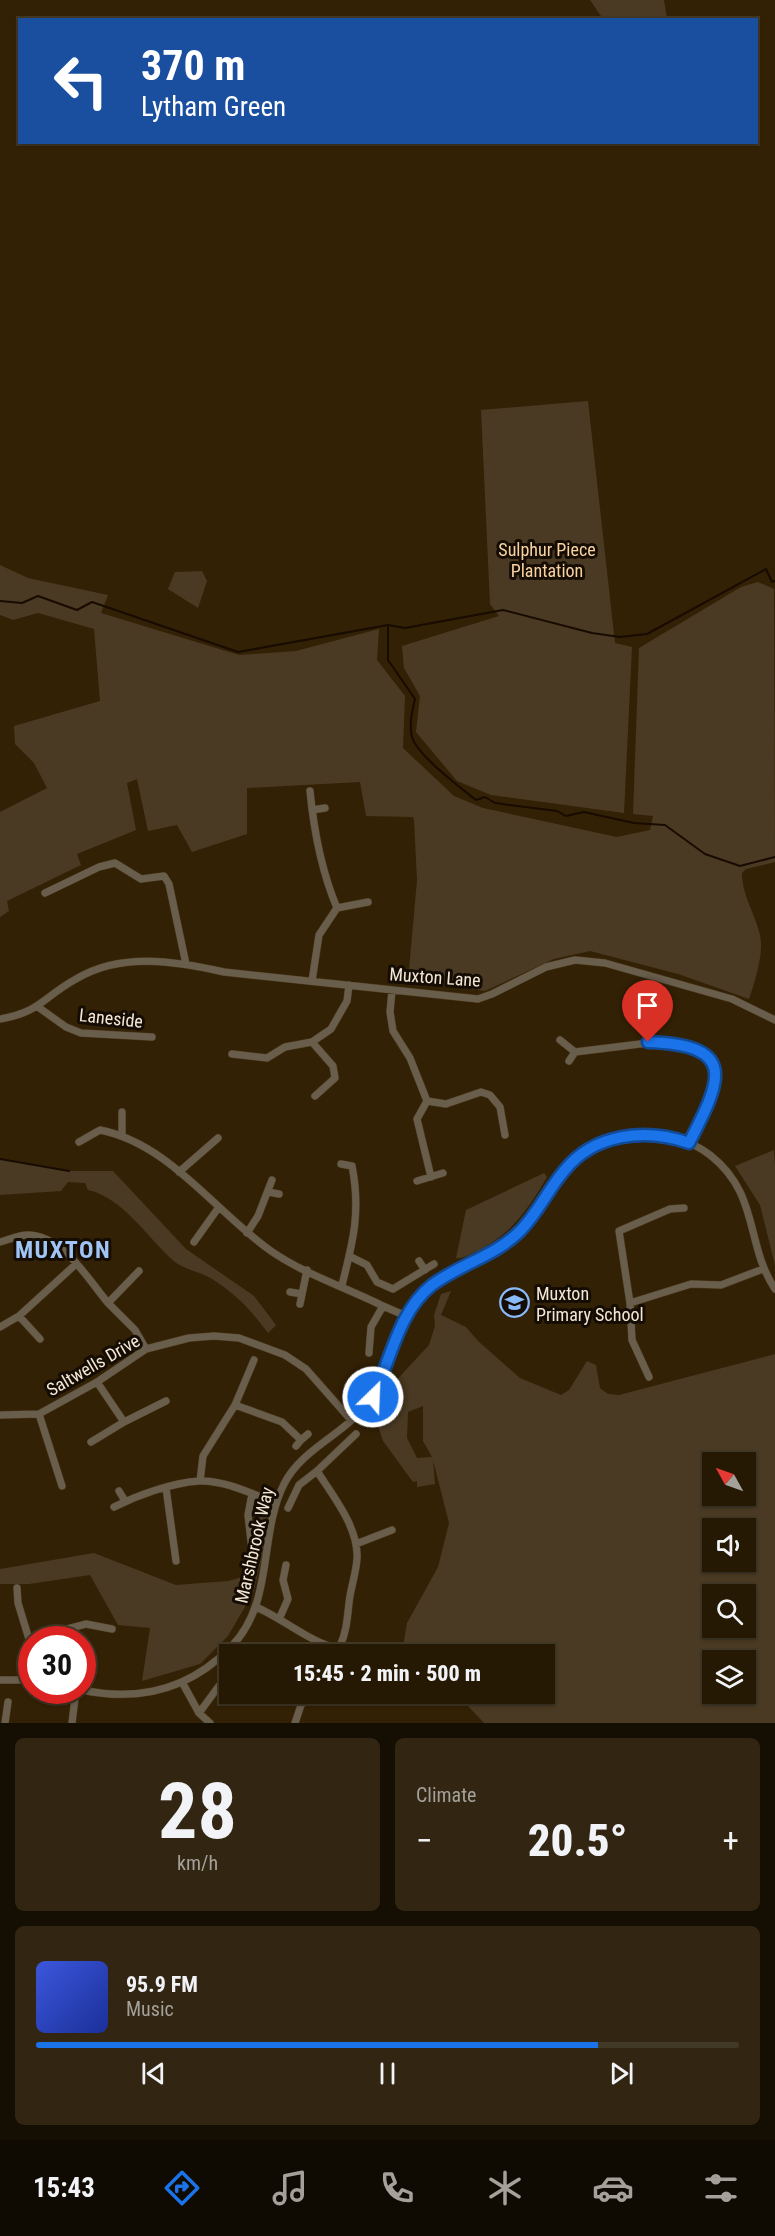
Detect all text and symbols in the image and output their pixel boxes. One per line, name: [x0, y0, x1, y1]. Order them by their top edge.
text: 370 m: [141, 41, 246, 90]
icon: left: [42, 42, 120, 120]
text: Lytham Green: [141, 91, 286, 123]
park label: Sulphur Piece Plantation: [498, 539, 596, 581]
street label: Muxton Lane: [389, 963, 481, 991]
pin: [622, 980, 673, 1042]
icon: arrive: [631, 989, 664, 1022]
street label: Laneside: [78, 1004, 144, 1032]
district label: MUXTON: [15, 1236, 111, 1264]
place label: Muxton Primary School: [536, 1283, 644, 1325]
school or university icon: Muxton Primary School: [499, 1287, 531, 1319]
street label: Saltwells Drive: [43, 1330, 143, 1400]
position arrow: [341, 1365, 405, 1429]
north arrow: [702, 1452, 756, 1506]
map controls: [702, 1452, 756, 1704]
street label: Marshbrook Way: [230, 1484, 278, 1605]
button: sound: [702, 1518, 756, 1572]
button: search: [702, 1584, 756, 1638]
speed limit sign: 30: [18, 1626, 96, 1704]
button: layers: [702, 1650, 756, 1704]
text: 15:45 · 2 min · 500 m: [293, 1661, 481, 1686]
text: 28: [158, 1766, 237, 1857]
text: Climate: [416, 1783, 476, 1807]
text: 20.5°: [528, 1814, 627, 1867]
text: −: [416, 1821, 433, 1860]
text: +: [723, 1821, 739, 1860]
text: km/h: [177, 1851, 218, 1875]
text: 95.9 FM: [126, 1972, 198, 1997]
text: Music: [126, 1997, 174, 2021]
icon: previous: [137, 2057, 170, 2090]
icon: pause: [371, 2057, 404, 2090]
icon: next: [605, 2057, 638, 2090]
icon: directions: [161, 2167, 203, 2209]
icon: music: [269, 2167, 311, 2209]
icon: phone: [376, 2167, 418, 2209]
icon: climate: [484, 2167, 526, 2209]
icon: car: [592, 2167, 634, 2209]
icon: filters: [700, 2167, 742, 2209]
text: 15:43: [33, 2172, 95, 2204]

